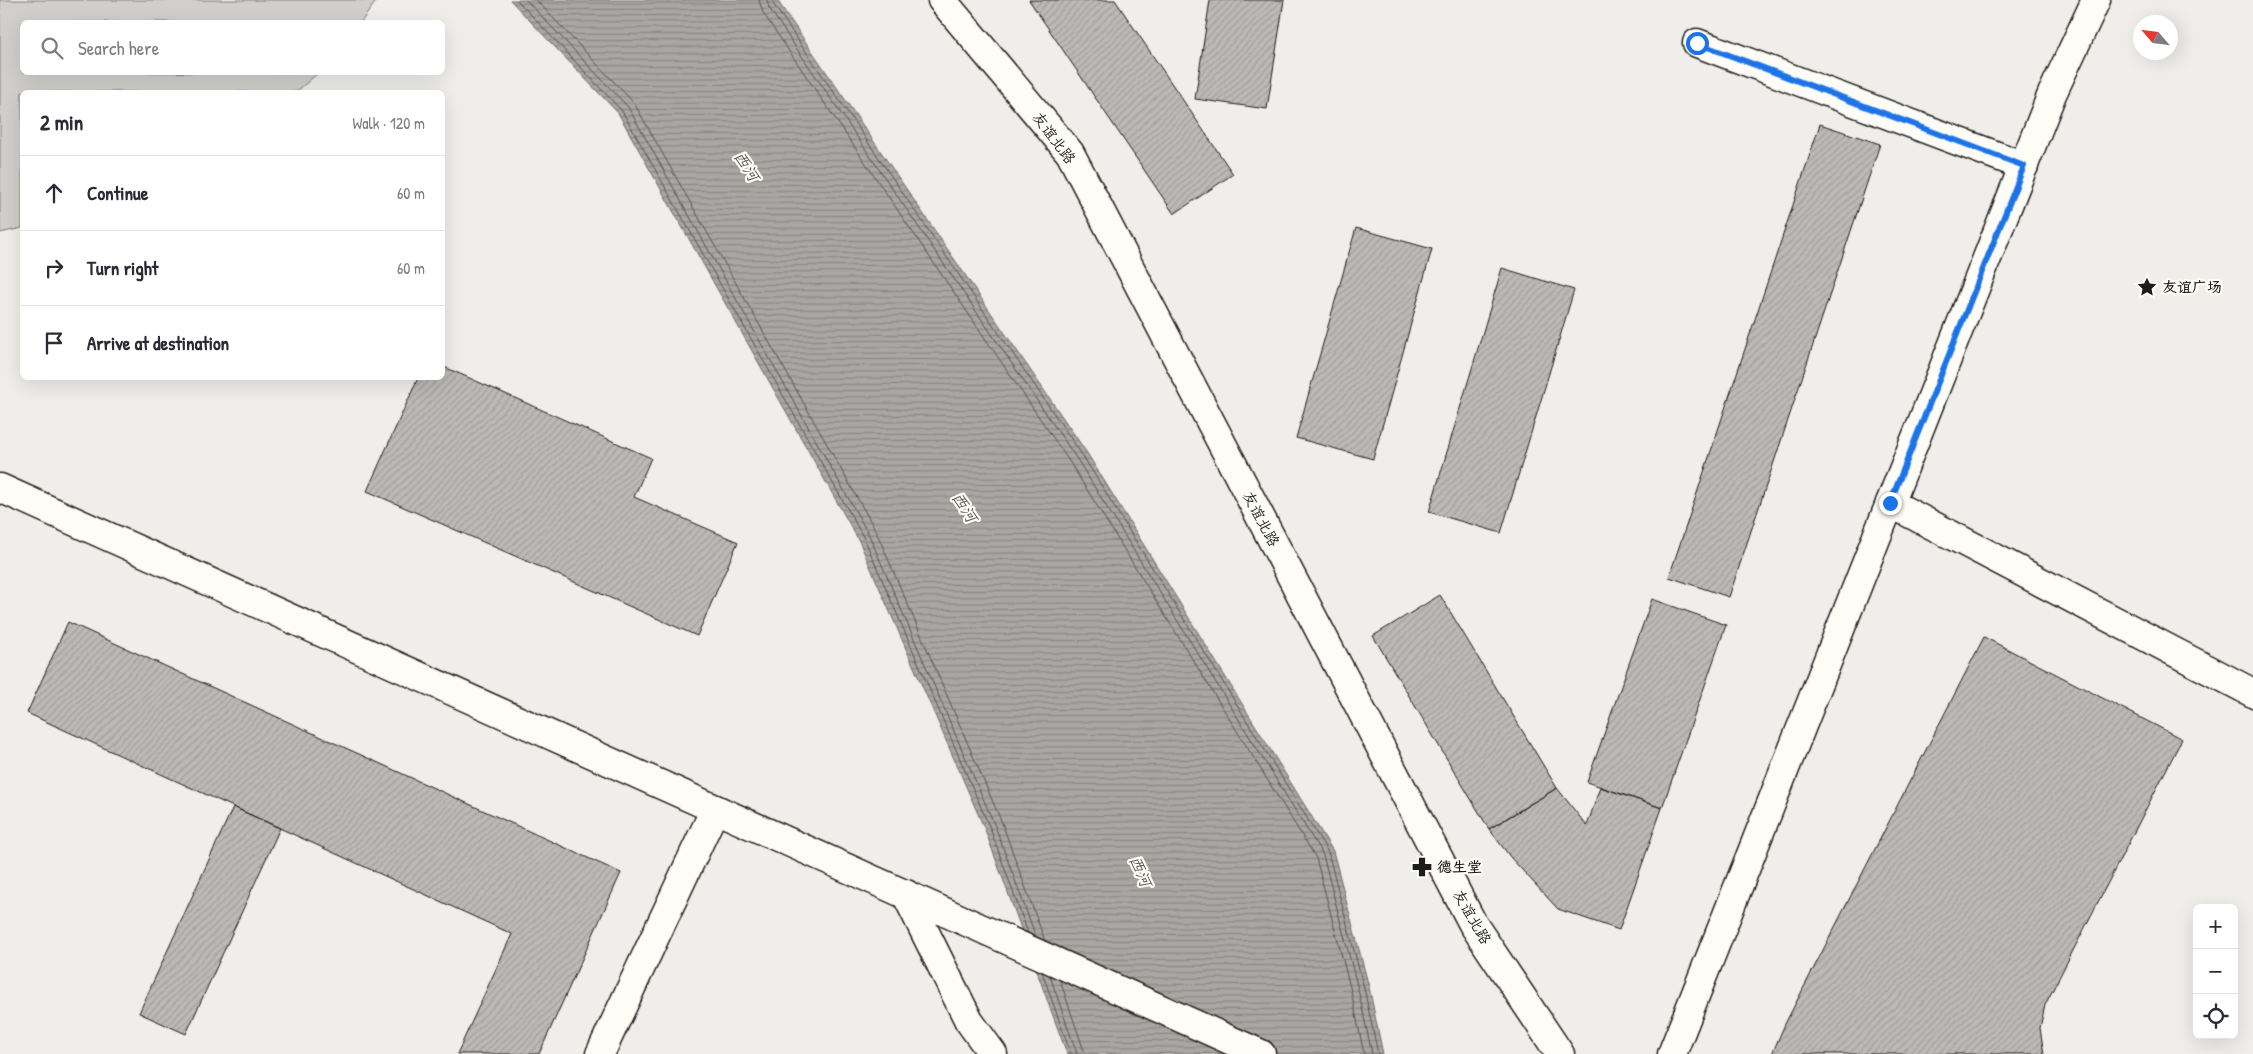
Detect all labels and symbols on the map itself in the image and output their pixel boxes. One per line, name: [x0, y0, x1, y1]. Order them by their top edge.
north arrow: [2133, 15, 2178, 60]
route start: [1686, 32, 1709, 55]
street label: 友谊北路: [1028, 107, 1081, 168]
water label: 西河: [729, 147, 767, 188]
place icon: 友谊广场: [2136, 276, 2158, 298]
place label: 友谊广场: [2162, 276, 2222, 297]
street label: 友谊北路: [1238, 487, 1285, 550]
water label: 西河: [947, 488, 985, 529]
route end: [1879, 492, 1902, 515]
water label: 西河: [1124, 852, 1159, 893]
pharmacy icon: 德生堂: [1411, 856, 1433, 878]
place label: 德生堂: [1437, 856, 1482, 877]
street label: 友谊北路: [1448, 886, 1497, 948]

